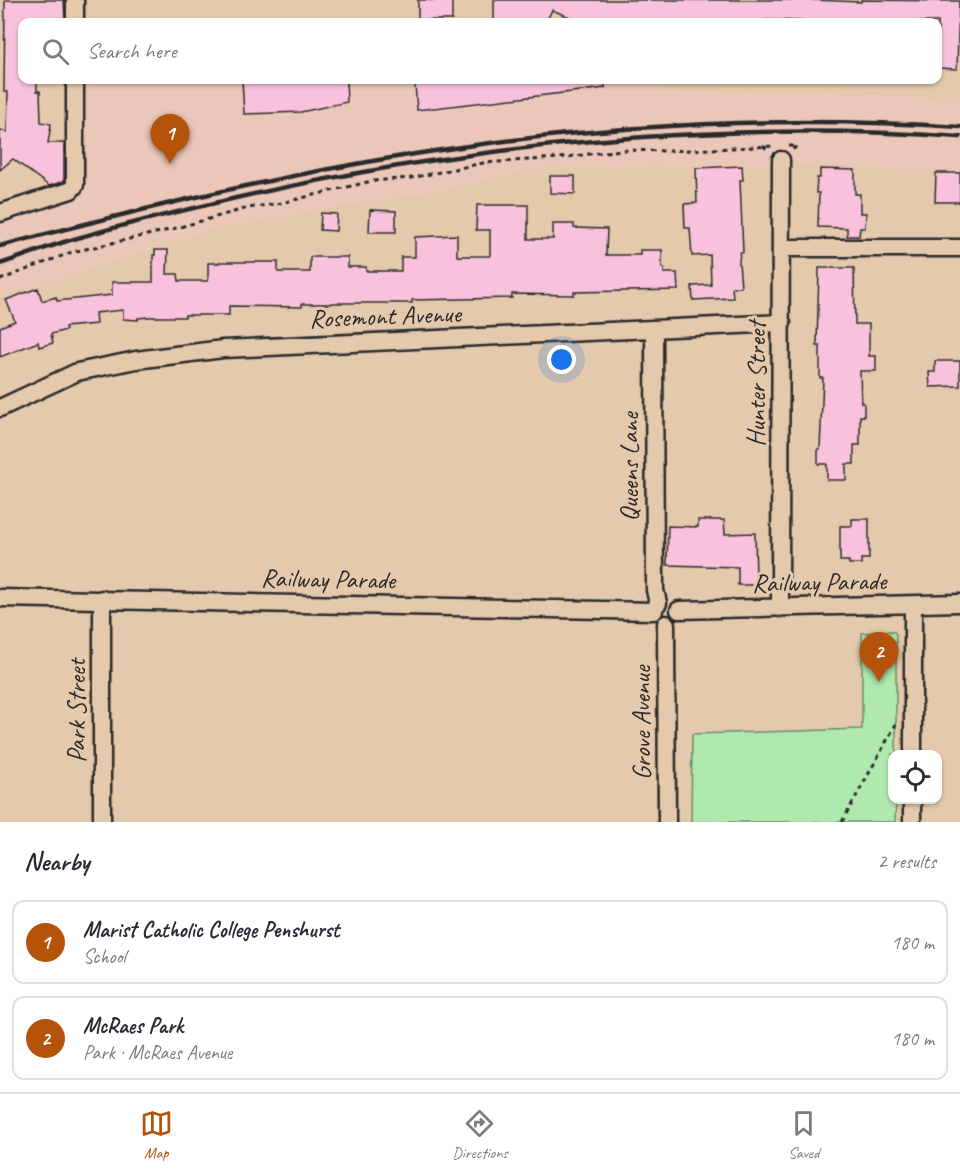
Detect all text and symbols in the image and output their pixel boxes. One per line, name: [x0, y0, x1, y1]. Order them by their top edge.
search box: [18, 18, 942, 84]
icon: search: [39, 35, 72, 68]
text: Search here: [87, 37, 177, 65]
pin: 1: [150, 114, 190, 164]
street label: Rosemont Avenue: [309, 297, 463, 335]
street label: Hunter Street: [740, 318, 773, 447]
your location: [547, 345, 576, 374]
street label: Queens Lane: [613, 411, 646, 522]
street label: Railway Parade: [261, 561, 397, 597]
street label: Railway Parade: [752, 564, 888, 600]
pin: 2: [860, 632, 898, 682]
street label: Park Street: [60, 657, 93, 763]
street label: Grove Avenue: [625, 664, 658, 780]
map controls: [888, 750, 942, 804]
button: locate: [888, 750, 942, 804]
text: Nearby: [24, 845, 89, 878]
text: 2 results: [877, 849, 936, 874]
text: Marist Catholic College Penshurst: [83, 916, 339, 944]
text: 1: [41, 930, 50, 955]
text: 180 m: [891, 930, 934, 955]
text: School: [83, 944, 126, 969]
text: McRaes Park: [83, 1012, 183, 1040]
text: 2: [41, 1026, 50, 1051]
text: 180 m: [891, 1026, 934, 1051]
text: Park · McRaes Avenue: [83, 1040, 232, 1065]
tab: Map: [140, 1107, 173, 1163]
tab: Directions: [452, 1107, 508, 1163]
tab: Saved: [787, 1107, 820, 1163]

